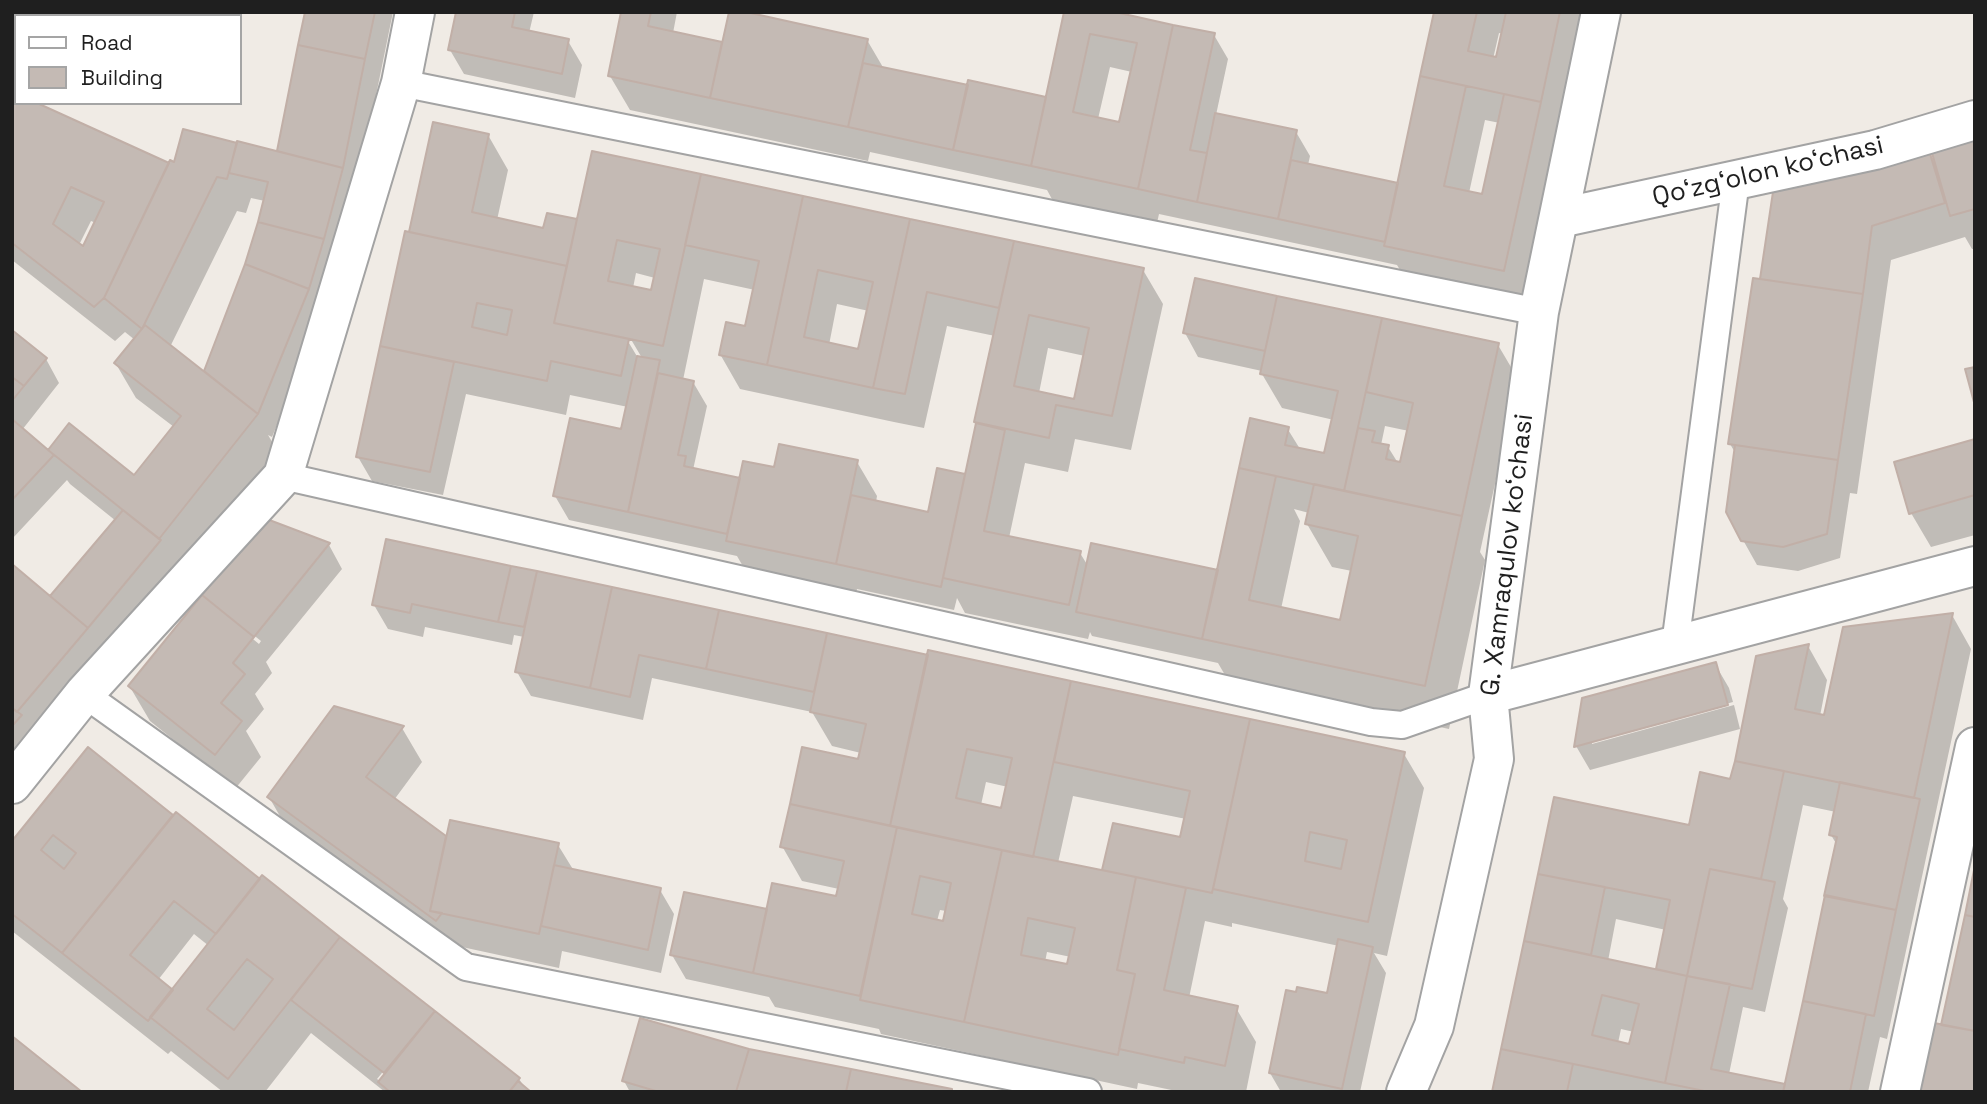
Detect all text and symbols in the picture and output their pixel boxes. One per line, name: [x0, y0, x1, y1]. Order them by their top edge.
legend: [14, 14, 242, 105]
text: Road: [81, 29, 133, 56]
text: Building: [81, 64, 163, 91]
street label: Qoʻzgʻolon koʻchasi: [1649, 130, 1887, 214]
street label: G. Xamraqulov koʻchasi: [1475, 412, 1541, 698]

